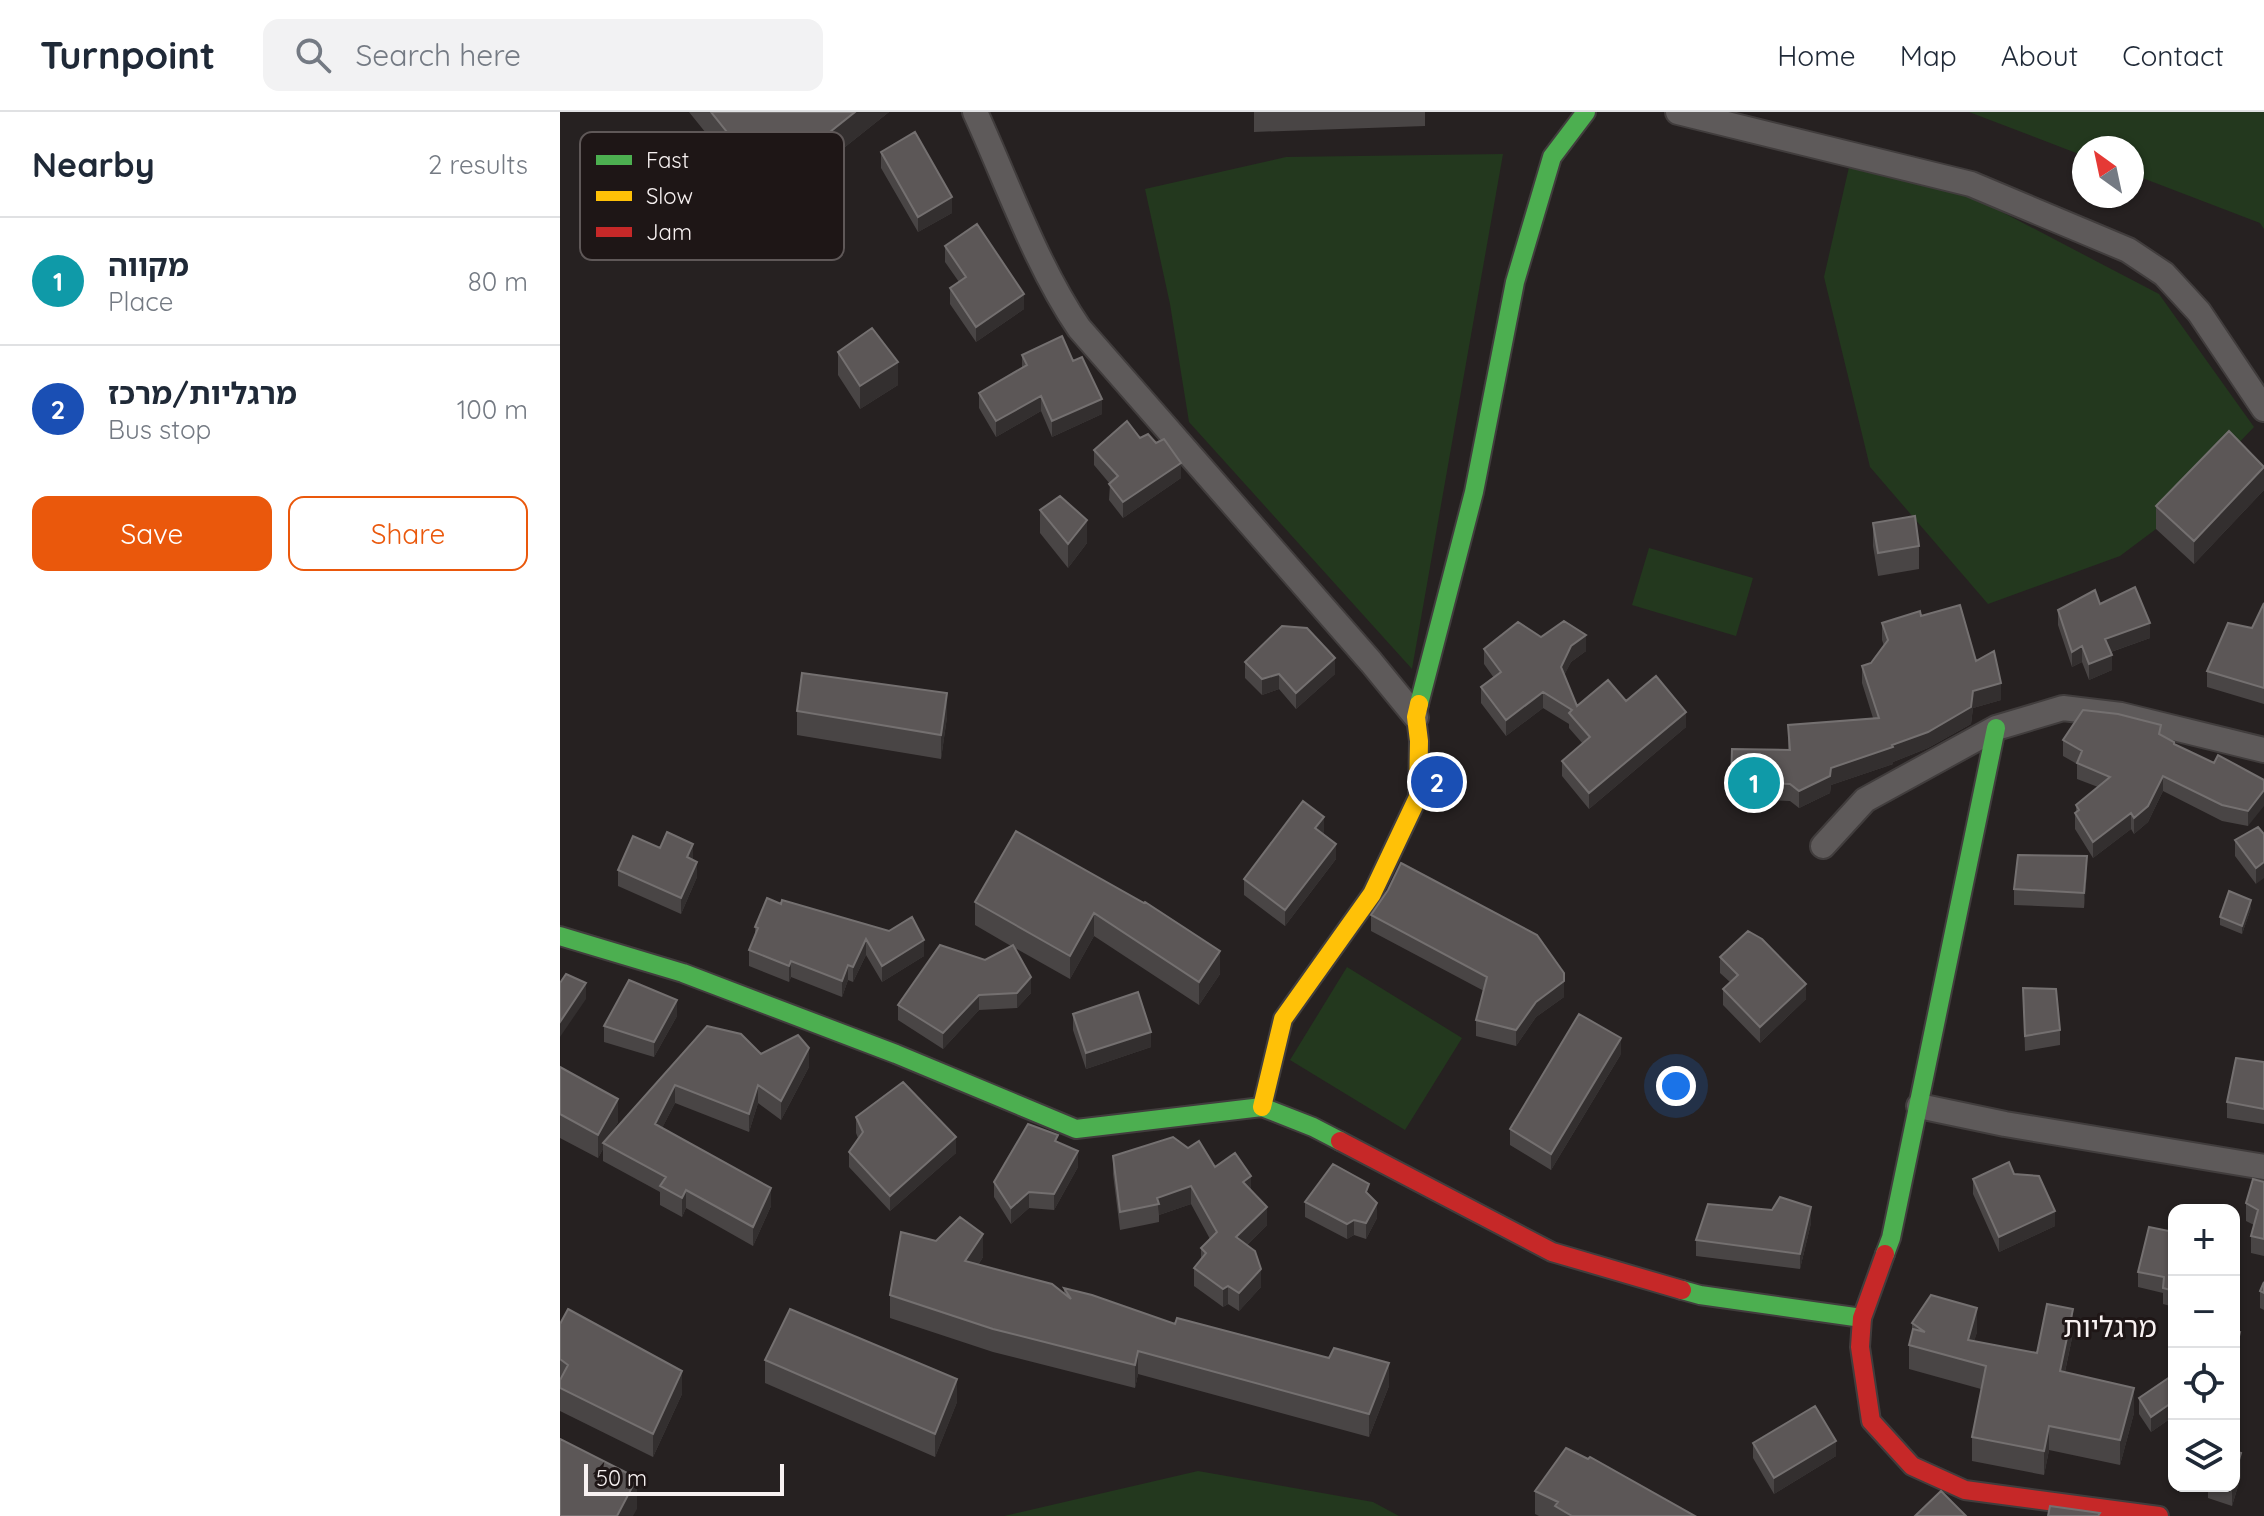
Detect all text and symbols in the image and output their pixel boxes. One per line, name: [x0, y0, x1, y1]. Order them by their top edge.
search box: [263, 19, 823, 91]
text: Turnpoint: [40, 31, 215, 79]
icon: search: [291, 33, 335, 77]
text: Search here: [355, 36, 521, 74]
text: Home: [1777, 38, 1856, 73]
text: Map: [1900, 38, 1957, 73]
text: About: [2001, 38, 2078, 73]
text: Contact: [2122, 38, 2224, 73]
legend: [580, 132, 844, 260]
north arrow: [2072, 136, 2144, 208]
text: Nearby: [32, 143, 155, 186]
text: Fast: [646, 146, 689, 174]
text: 2 results: [428, 148, 528, 181]
text: Slow: [646, 182, 693, 210]
text: Jam: [646, 218, 692, 246]
text: מקווה: [108, 246, 189, 284]
text: 1: [53, 265, 63, 298]
text: 80 m: [468, 265, 528, 298]
text: Place: [108, 285, 173, 318]
text: מרגליות/מרכז: [108, 374, 297, 412]
text: 2: [51, 393, 65, 426]
text: 100 m: [457, 393, 528, 426]
text: Bus stop: [108, 413, 211, 446]
button: Save: [32, 496, 272, 571]
button: Share: [288, 496, 528, 571]
pin: 2: [1411, 752, 1463, 812]
pin: 1: [1728, 753, 1780, 813]
your location: [1656, 1066, 1696, 1106]
map controls: [2168, 1204, 2240, 1492]
button: +: [2168, 1204, 2240, 1276]
button: −: [2168, 1276, 2240, 1348]
district label: מרגליות: [2063, 1309, 2157, 1344]
button: locate: [2168, 1348, 2240, 1420]
button: layers: [2168, 1420, 2240, 1492]
scale bar: [584, 1460, 784, 1496]
text: 50 m: [596, 1464, 647, 1492]

